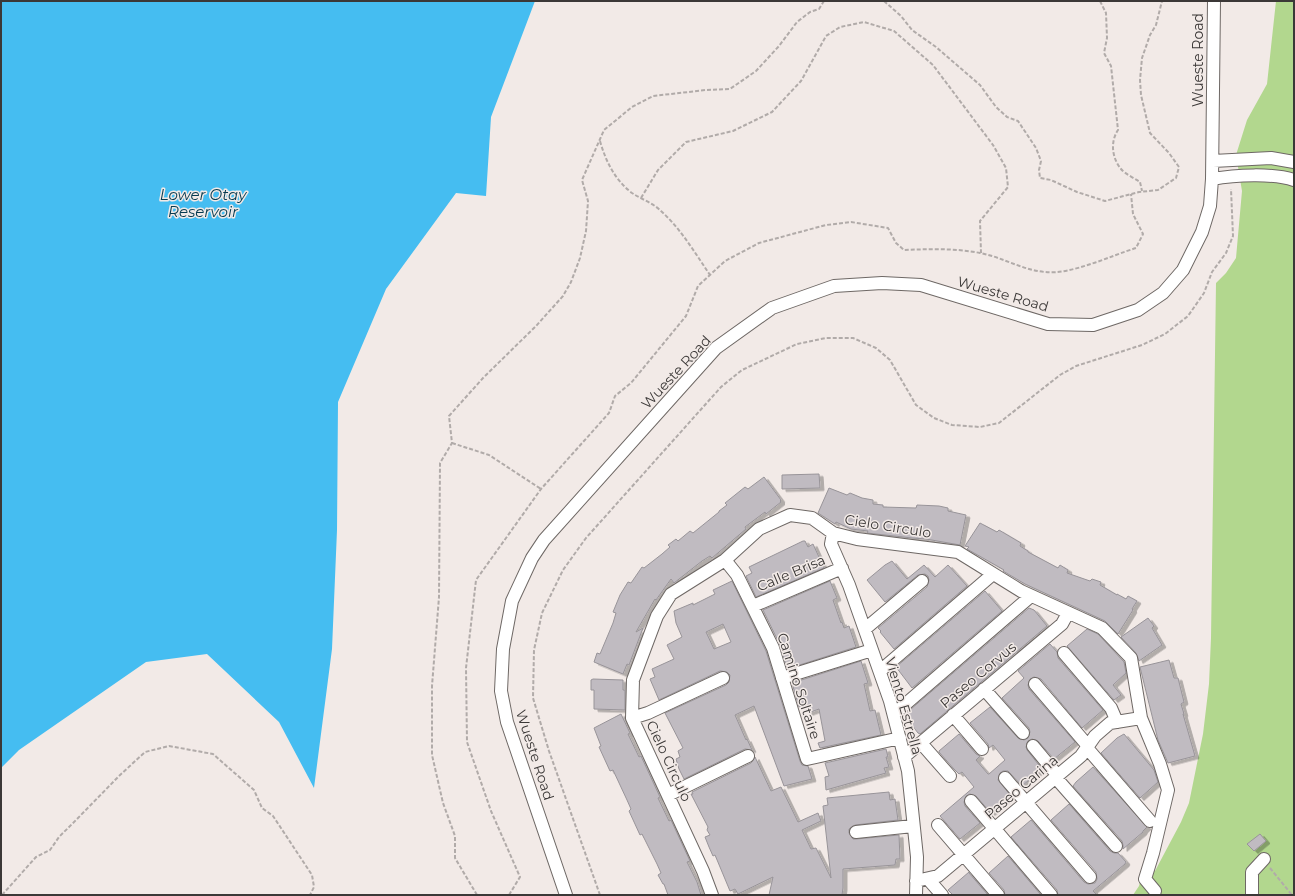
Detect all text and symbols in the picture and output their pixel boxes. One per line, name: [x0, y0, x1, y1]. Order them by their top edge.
street label: Wueste Road: [1189, 13, 1207, 107]
water label: Lower Otay Reservoir: [160, 185, 247, 221]
street label: Wueste Road: [955, 272, 1051, 316]
street label: Wueste Road: [637, 331, 715, 413]
street label: Cielo Circulo: [843, 510, 933, 542]
street label: Calle Brisa: [754, 551, 828, 595]
street label: Camino Soltaire: [773, 630, 825, 742]
street label: Paseo Corvus: [936, 638, 1020, 712]
street label: Viento Estrella: [881, 655, 927, 757]
street label: Wueste Road: [512, 708, 558, 802]
street label: Cielo Circulo: [642, 718, 696, 805]
street label: Paseo Carina: [980, 751, 1062, 823]

